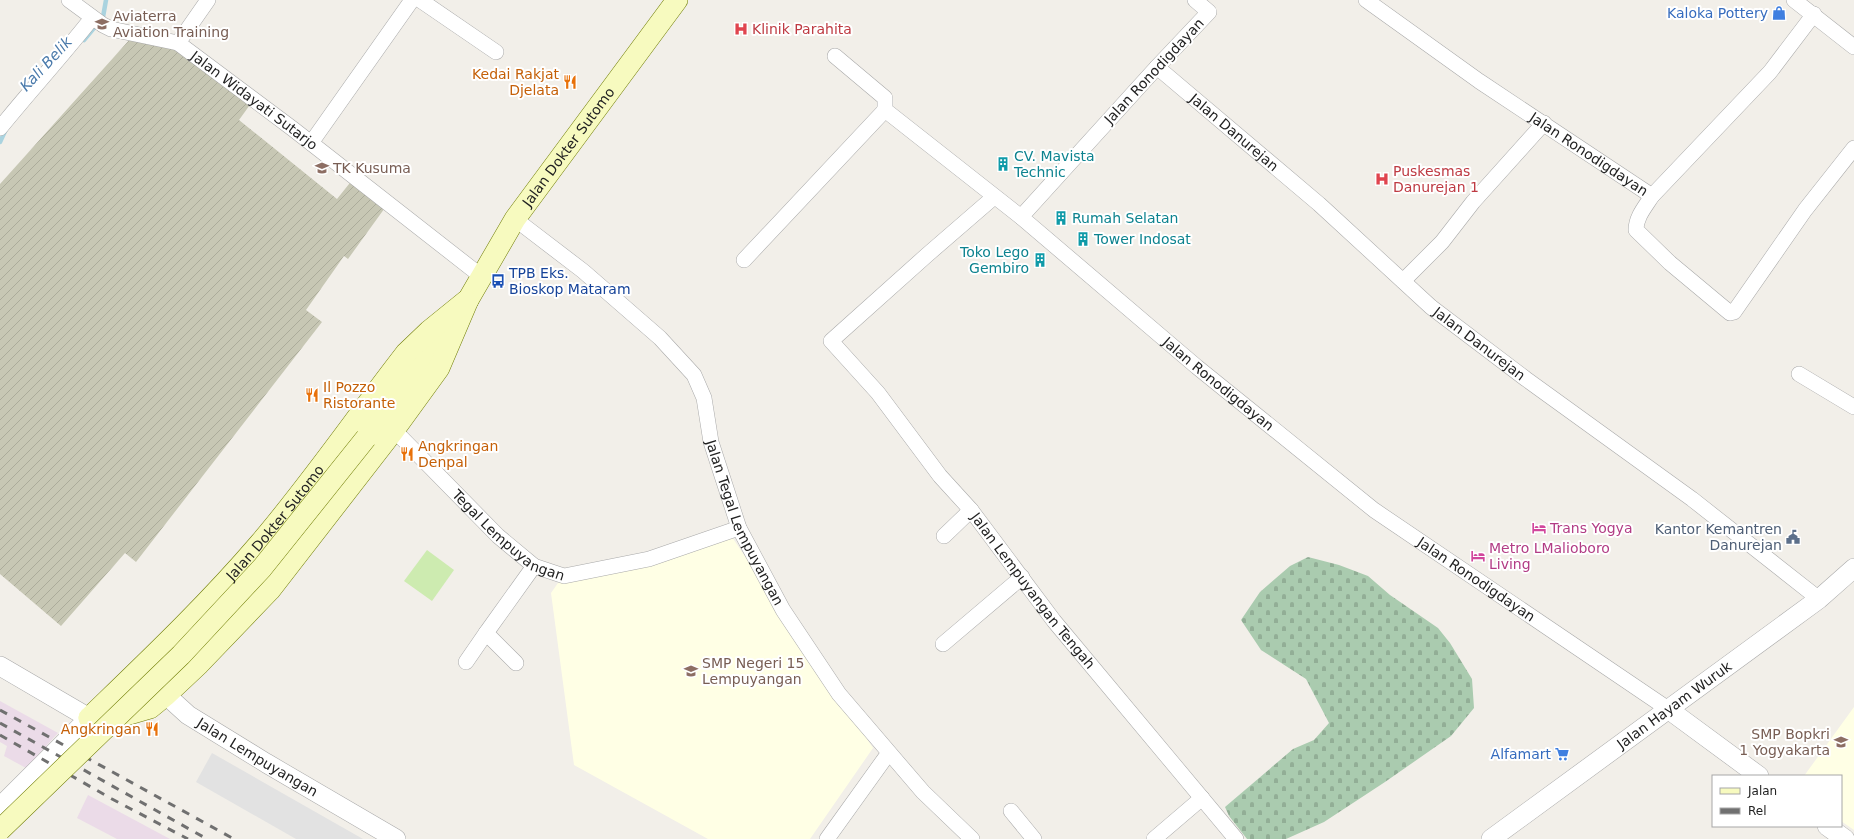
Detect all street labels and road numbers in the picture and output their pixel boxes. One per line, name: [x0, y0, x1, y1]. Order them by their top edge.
street label: Jalan Ronodigdayan: [1100, 15, 1207, 128]
street label: Jalan Widayati Sutarjo: [187, 47, 321, 153]
street label: Jalan Dokter Sutomo: [518, 84, 618, 210]
street label: Jalan Danurejan: [1186, 90, 1282, 174]
street label: Jalan Ronodigdayan: [1526, 108, 1651, 199]
street label: Jalan Danurejan: [1429, 303, 1528, 384]
street label: Jalan Ronodigdayan: [1159, 333, 1277, 434]
street label: Jalan Tegal Lempuyangan: [702, 437, 787, 608]
street label: Jalan Dokter Sutomo: [222, 462, 327, 584]
street label: Tegal Lempuyangan: [448, 486, 567, 584]
street label: Jalan Lempuyangan Tengah: [967, 509, 1098, 672]
street label: Jalan Ronodigdayan: [1414, 533, 1538, 625]
street label: Jalan Hayam Wuruk: [1613, 657, 1735, 753]
street label: Jalan Lempuyangan: [193, 714, 321, 800]

